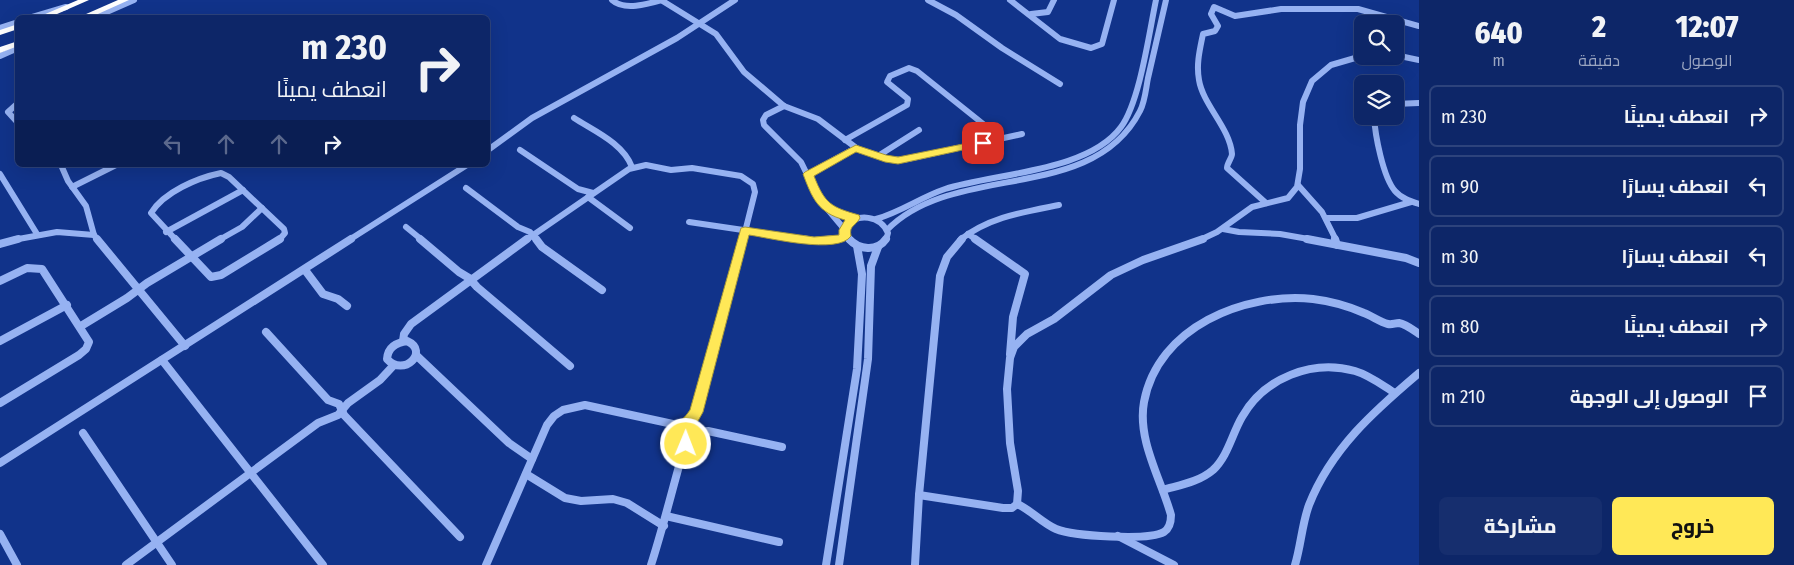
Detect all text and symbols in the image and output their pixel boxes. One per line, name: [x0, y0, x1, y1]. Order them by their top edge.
text: 2: [1592, 9, 1606, 45]
text: 12:07: [1675, 9, 1739, 45]
map controls: [1354, 15, 1404, 125]
button: search: [1354, 15, 1404, 65]
text: 640: [1474, 15, 1523, 51]
text: 230 m: [301, 26, 387, 68]
icon: right: [405, 35, 470, 100]
text: m: [1492, 51, 1505, 70]
text: دقيقة: [1578, 51, 1620, 70]
text: الوصول: [1681, 51, 1732, 70]
button: layers: [1354, 75, 1404, 125]
text: انعطف يمينًا: [276, 76, 387, 103]
icon: right: [1744, 102, 1772, 130]
text: 230 m: [1441, 105, 1487, 128]
text: انعطف يمينًا: [1624, 105, 1729, 128]
pin: [962, 122, 1004, 164]
icon: arrive: [969, 129, 997, 157]
icon: left: [159, 130, 187, 158]
icon: ahead: [212, 130, 240, 158]
icon: ahead: [265, 130, 293, 158]
icon: right: [318, 130, 346, 158]
icon: left: [1744, 172, 1772, 200]
text: 90 m: [1441, 175, 1479, 198]
text: انعطف يسارًا: [1621, 175, 1729, 198]
icon: left: [1744, 242, 1772, 270]
text: 30 m: [1441, 245, 1479, 268]
text: انعطف يسارًا: [1621, 245, 1729, 268]
icon: right: [1744, 312, 1772, 340]
text: 80 m: [1441, 315, 1480, 338]
text: انعطف يمينًا: [1624, 315, 1729, 338]
icon: arrive: [1744, 382, 1772, 410]
text: 210 m: [1441, 385, 1485, 408]
text: الوصول إلى الوجهة: [1570, 385, 1729, 408]
position arrow: [659, 417, 711, 469]
button: مشاركة: [1439, 497, 1602, 555]
button: خروج: [1612, 497, 1774, 555]

